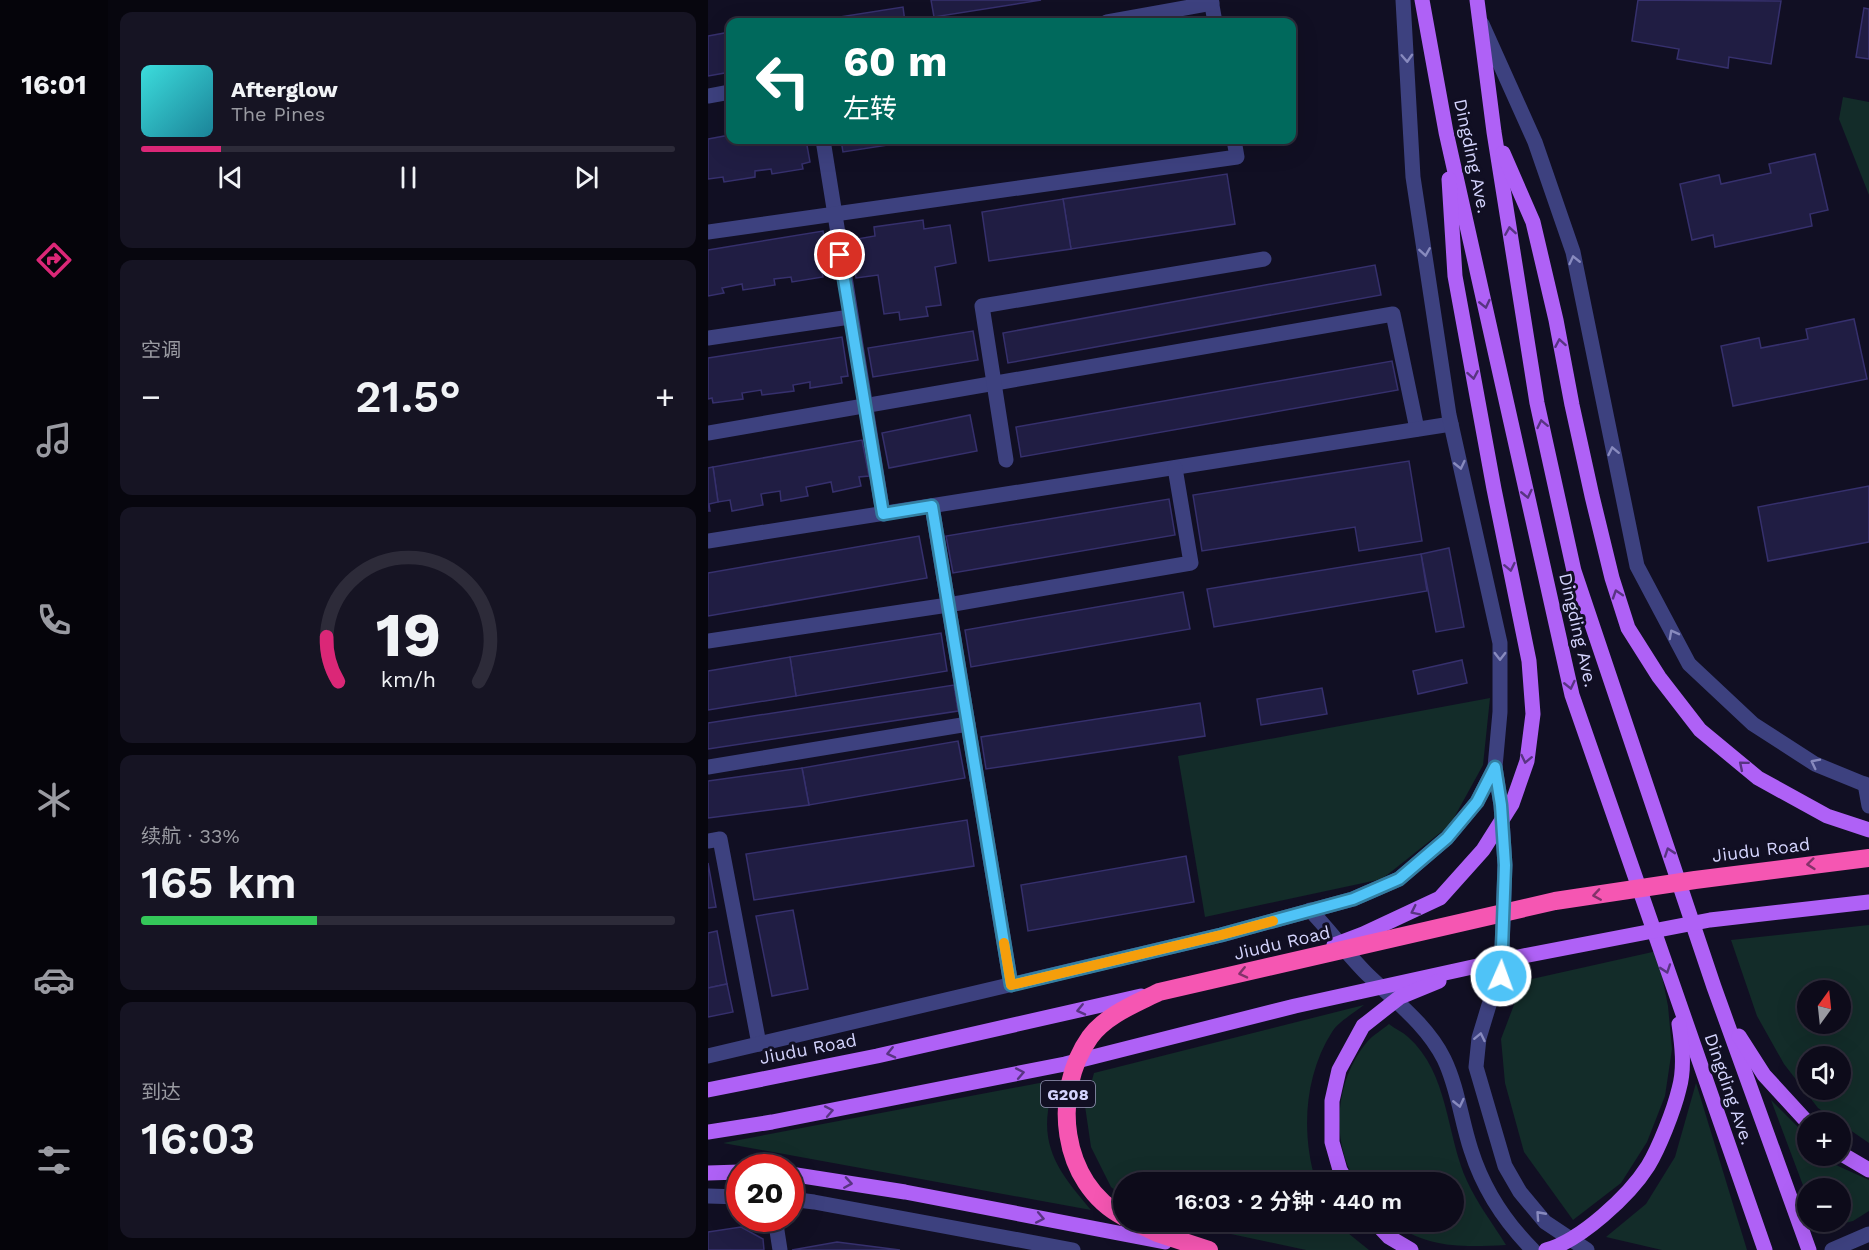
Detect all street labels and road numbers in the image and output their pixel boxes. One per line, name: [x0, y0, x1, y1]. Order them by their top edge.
street label: Dingding Ave.: [1450, 97, 1495, 215]
street label: Dingding Ave.: [1555, 571, 1602, 689]
street label: Jiudu Road: [1711, 833, 1811, 866]
street label: Jiudu Road: [1232, 921, 1332, 964]
street label: Jiudu Road: [758, 1029, 858, 1068]
street label: Dingding Ave.: [1701, 1030, 1758, 1147]
road number: G208: [1041, 1081, 1095, 1107]

